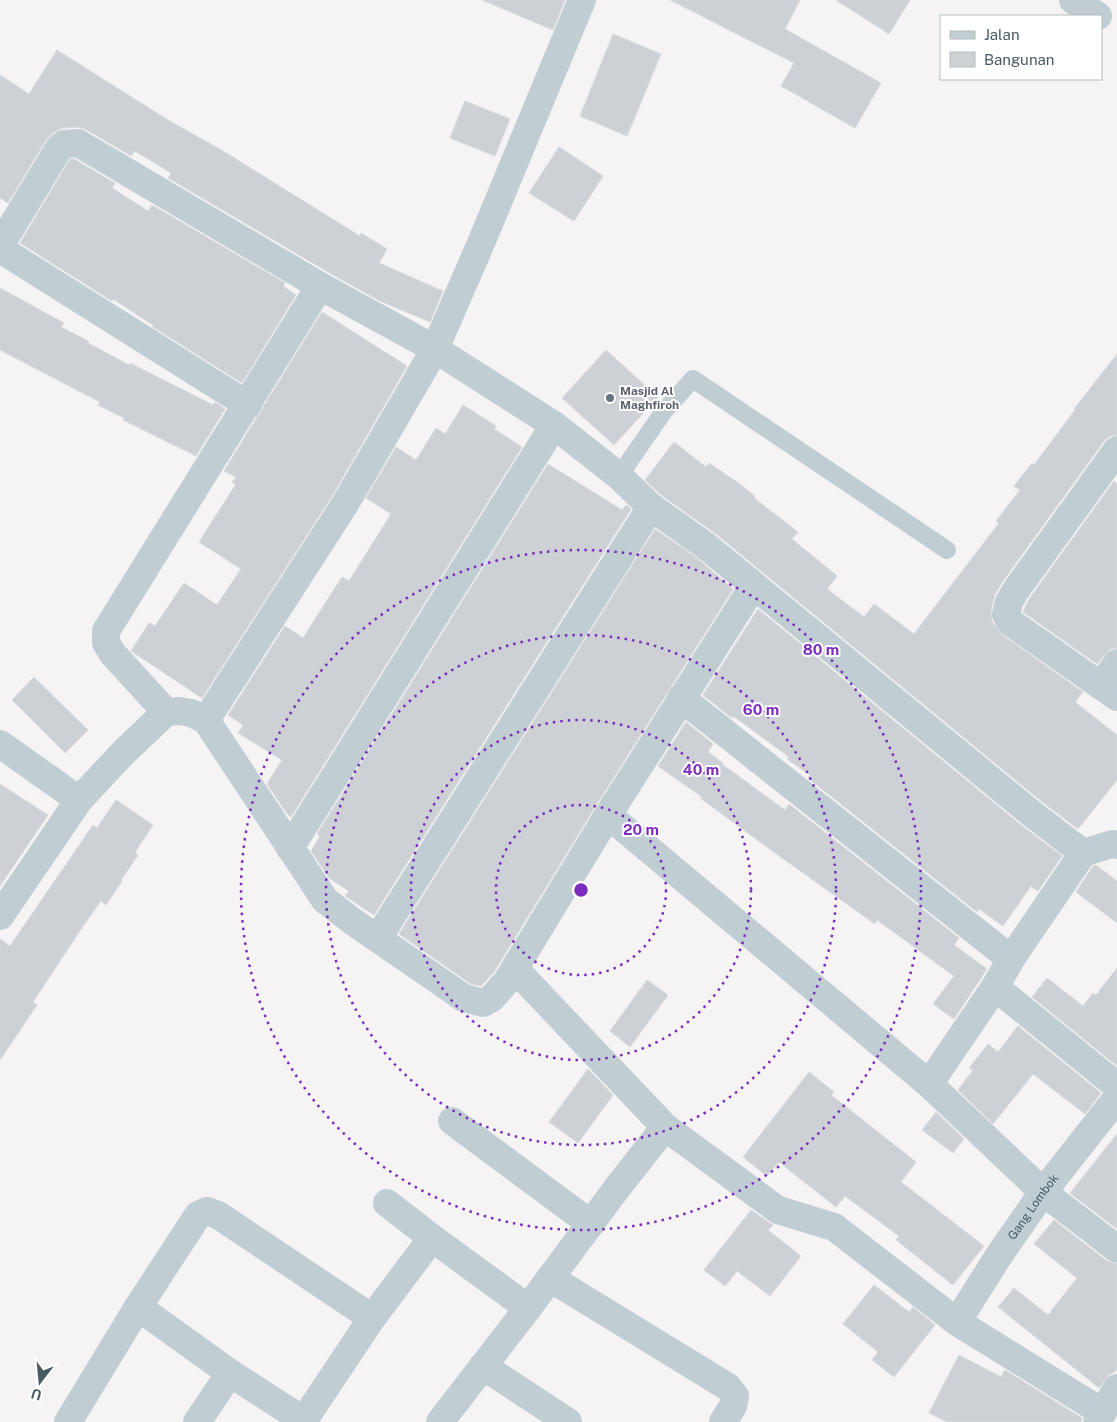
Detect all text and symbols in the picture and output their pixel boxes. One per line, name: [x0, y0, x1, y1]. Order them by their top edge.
legend: [940, 15, 1102, 80]
text: Jalan: [984, 26, 1020, 43]
text: Bangunan: [984, 51, 1055, 68]
place label: Masjid Al Maghfiroh: [620, 384, 679, 412]
marker: Masjid Al Maghfiroh: [604, 392, 616, 404]
text: 80 m: [803, 641, 839, 658]
text: 60 m: [743, 701, 779, 718]
text: 40 m: [683, 761, 719, 778]
text: 20 m: [623, 821, 659, 838]
centre of rings: [572, 881, 590, 899]
street label: Gang Lombok: [1005, 1171, 1062, 1243]
north arrow: [15, 1357, 65, 1407]
text: U: [29, 1385, 43, 1404]

